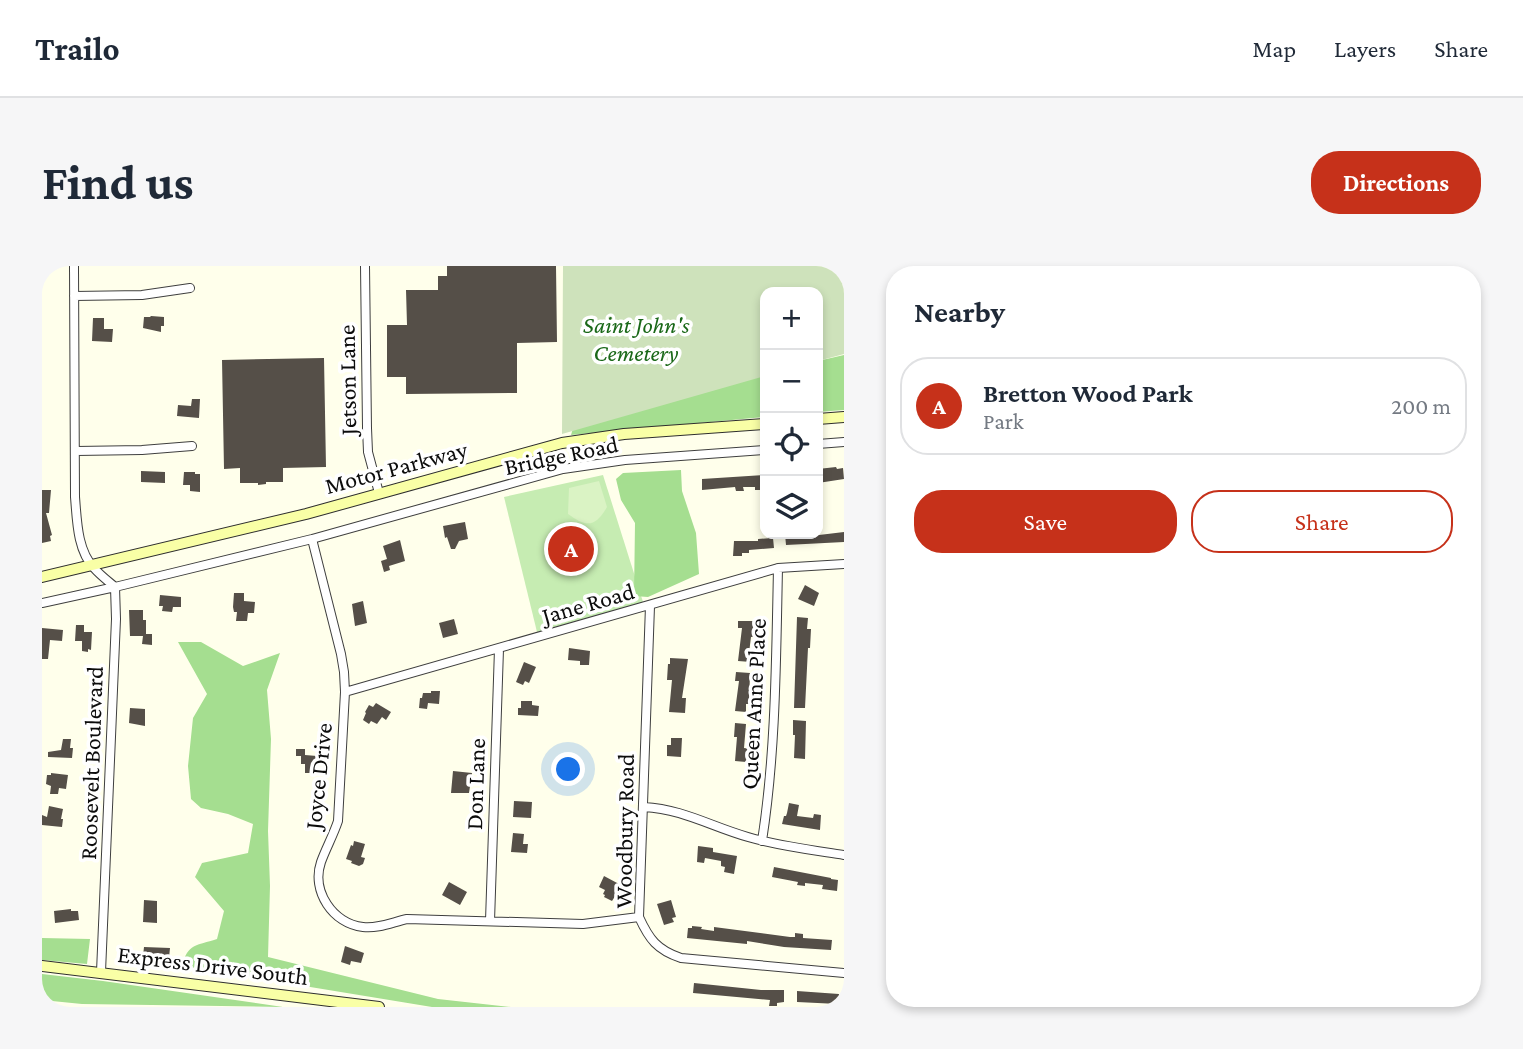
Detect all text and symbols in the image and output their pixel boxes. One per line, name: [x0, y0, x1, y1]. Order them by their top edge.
text: Trailo: [35, 30, 120, 67]
text: Map: [1252, 35, 1296, 62]
text: Layers: [1334, 35, 1396, 62]
text: Share: [1434, 35, 1488, 62]
button: Directions: [1311, 151, 1481, 214]
text: Find us: [42, 155, 194, 210]
map controls: [760, 287, 823, 539]
button: +: [760, 287, 823, 350]
text: Nearby: [914, 295, 1005, 328]
park label: Saint John's Cemetery: [583, 311, 690, 366]
street label: Jetson Lane: [333, 324, 361, 438]
button: −: [760, 350, 823, 413]
text: Bretton Wood Park: [983, 379, 1193, 408]
text: A: [932, 393, 946, 419]
text: 200 m: [1391, 393, 1451, 419]
text: Park: [983, 408, 1024, 434]
button: locate: [760, 413, 823, 476]
street label: Bridge Road: [502, 430, 621, 480]
street label: Motor Parkway: [322, 435, 471, 499]
button: layers: [760, 476, 823, 539]
button: Save: [914, 490, 1177, 553]
button: Share: [1191, 490, 1453, 553]
pin: A: [548, 523, 594, 575]
street label: Jane Road: [537, 577, 638, 630]
street label: Queen Anne Place: [735, 618, 771, 790]
street label: Roosevelt Boulevard: [74, 665, 108, 860]
street label: Joyce Drive: [299, 721, 337, 833]
street label: Don Lane: [460, 738, 490, 830]
your location: [551, 752, 585, 786]
street label: Woodbury Road: [609, 753, 639, 909]
street label: Express Drive South: [116, 940, 310, 990]

